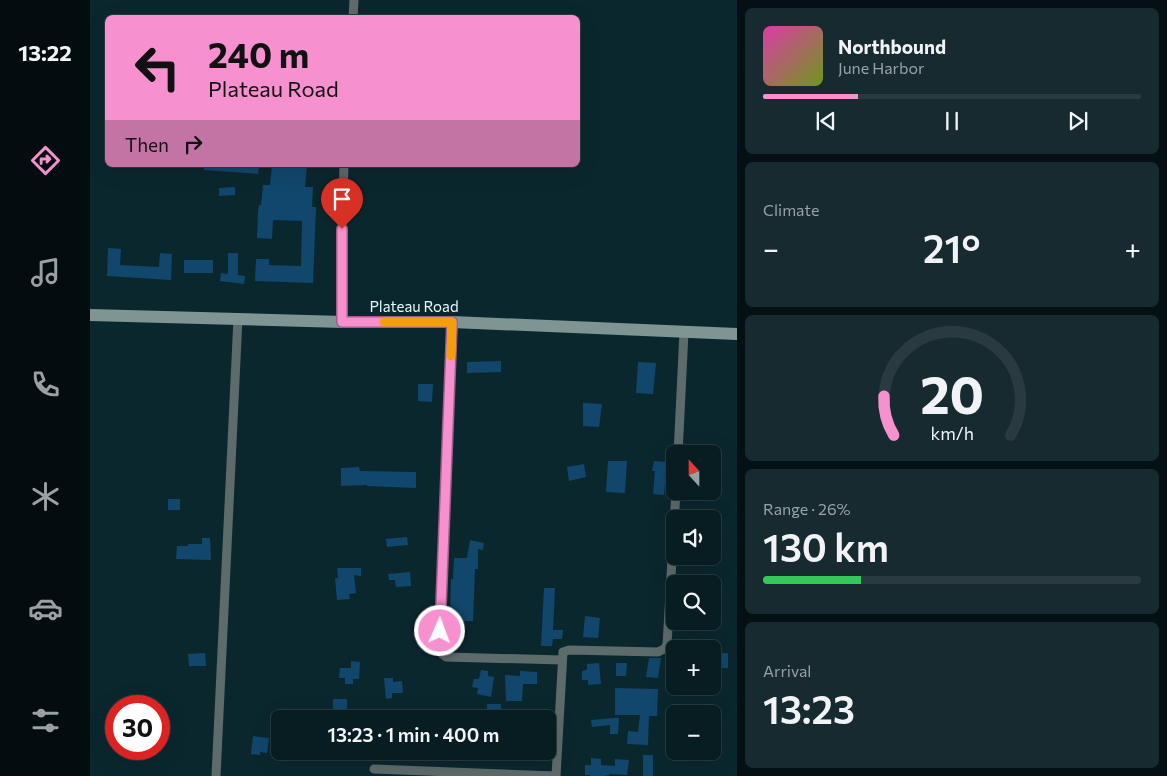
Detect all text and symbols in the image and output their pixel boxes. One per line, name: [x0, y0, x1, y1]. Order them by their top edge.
text: 240 m: [208, 32, 309, 75]
icon: left: [125, 35, 190, 100]
text: Northbound: [838, 35, 946, 58]
text: 13:22: [18, 39, 72, 66]
text: June Harbor: [838, 58, 924, 77]
text: Plateau Road: [208, 75, 339, 102]
icon: previous: [812, 107, 840, 135]
icon: pause: [938, 107, 966, 135]
icon: next: [1064, 107, 1092, 135]
icon: right: [179, 130, 207, 158]
text: Then: [125, 133, 169, 156]
icon: directions: [28, 143, 63, 178]
pin: [321, 178, 363, 229]
icon: arrive: [328, 185, 356, 213]
text: Climate: [763, 200, 819, 219]
text: 21°: [923, 224, 980, 271]
text: −: [763, 231, 779, 265]
text: +: [1125, 231, 1141, 265]
icon: music: [28, 255, 63, 290]
street label: Plateau Road: [369, 297, 459, 315]
text: 20: [920, 361, 984, 425]
icon: phone: [28, 367, 63, 402]
text: km/h: [930, 422, 974, 444]
north arrow: [666, 445, 721, 500]
map controls: [666, 445, 721, 760]
icon: climate: [28, 479, 63, 514]
text: Range · 26%: [763, 499, 851, 518]
button: sound: [666, 510, 721, 565]
text: 130 km: [763, 523, 889, 570]
button: search: [666, 575, 721, 630]
icon: car: [28, 591, 63, 626]
position arrow: [413, 604, 465, 656]
button: +: [666, 640, 721, 695]
text: Arrival: [763, 661, 811, 680]
text: 13:23: [763, 685, 855, 732]
speed limit sign: 30: [105, 695, 170, 760]
icon: filters: [28, 703, 63, 738]
button: −: [666, 705, 721, 760]
text: 13:23 · 1 min · 400 m: [328, 723, 499, 746]

